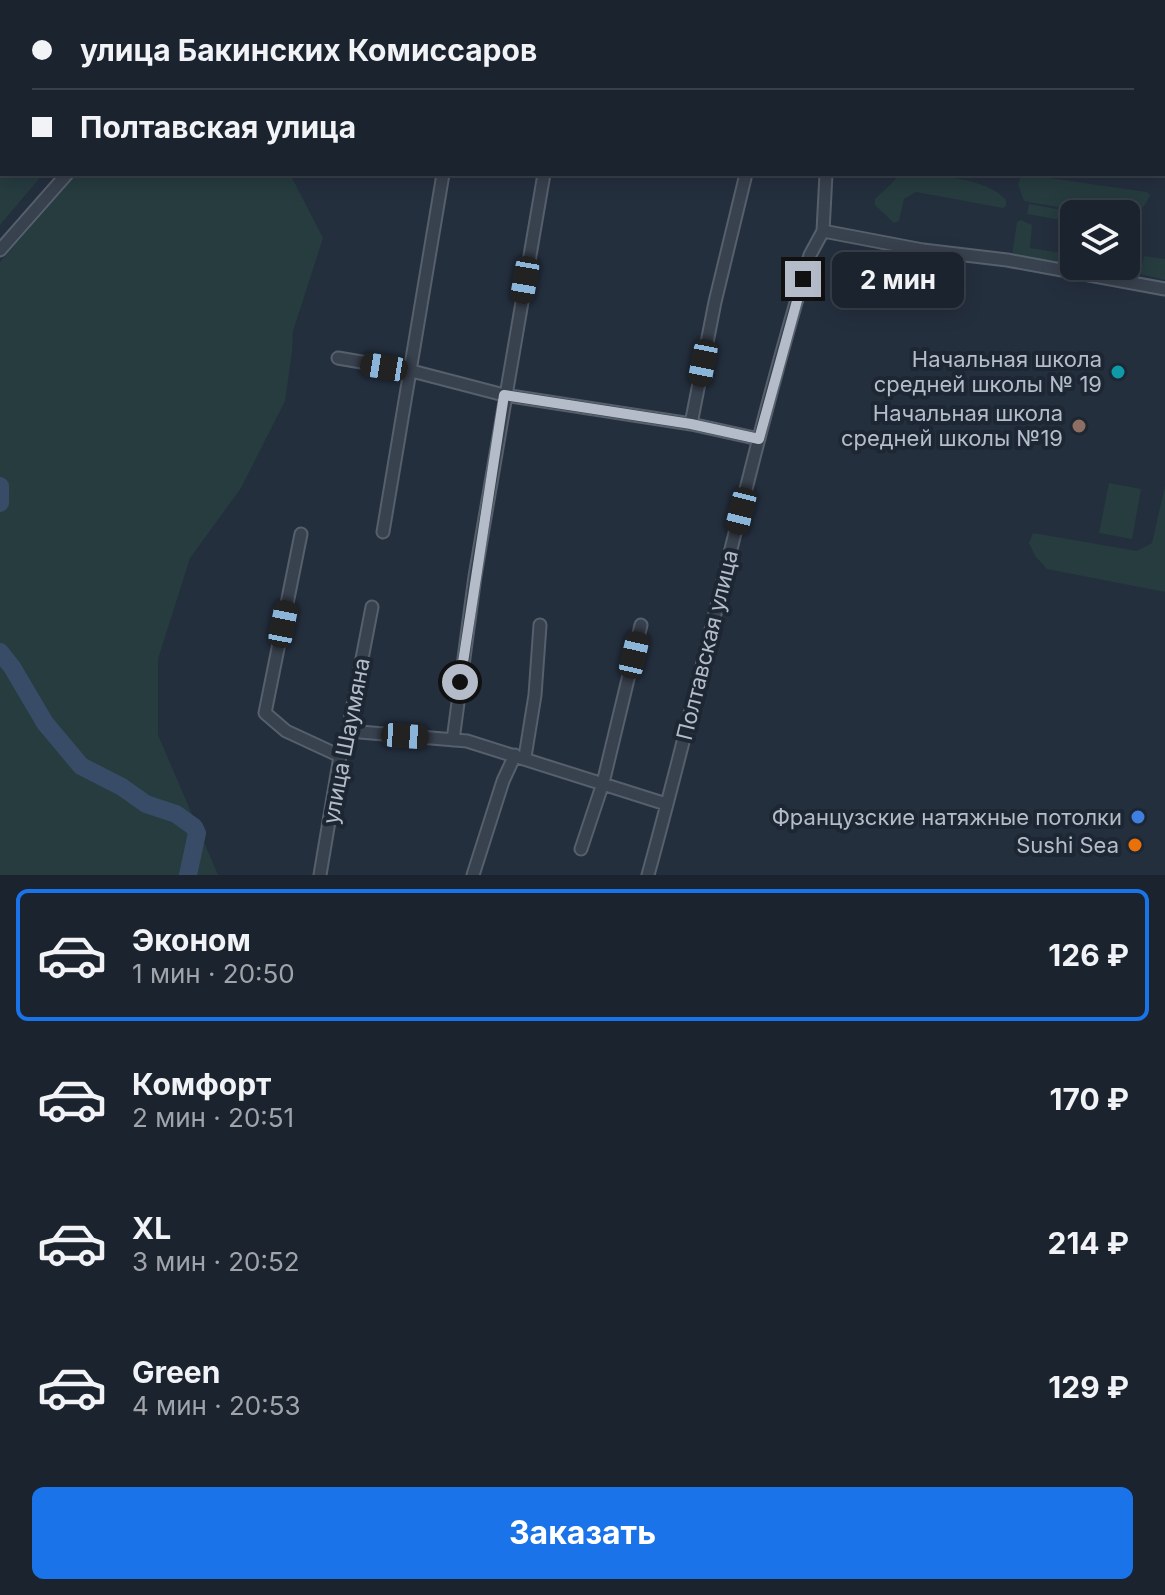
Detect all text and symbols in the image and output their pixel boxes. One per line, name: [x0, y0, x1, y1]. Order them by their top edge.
text: улица Бакинских Комиссаров: [80, 32, 537, 68]
text: Полтавская улица: [80, 109, 356, 145]
map controls: [1060, 200, 1140, 280]
button: layers: [1060, 200, 1140, 280]
callout: 2 мин: [831, 251, 963, 307]
car: [509, 254, 541, 306]
route end: [785, 261, 821, 297]
text: 2 мин: [860, 264, 936, 295]
car: [687, 337, 719, 389]
place label: Начальная школа средней школы № 19: [874, 346, 1102, 397]
car: [358, 351, 410, 383]
marker: Начальная школа средней школы № 19: [1109, 363, 1127, 381]
place label: Начальная школа средней школы №19: [841, 400, 1063, 451]
marker: Начальная школа средней школы №19: [1070, 417, 1088, 435]
car: [724, 485, 758, 537]
street label: Полтавская улица: [671, 547, 743, 743]
car: [267, 598, 299, 650]
car: [617, 629, 651, 681]
street label: улица Шаумяна: [317, 656, 375, 826]
route start: [442, 664, 478, 700]
car: [380, 722, 430, 750]
place label: Французские натяжные потолки: [772, 804, 1122, 830]
marker: Французские натяжные потолки: [1129, 808, 1147, 826]
place label: Sushi Sea: [1016, 832, 1119, 858]
marker: Sushi Sea: [1126, 836, 1144, 854]
icon: car: [36, 919, 108, 991]
text: Эконом: [132, 922, 251, 958]
text: 126 ₽: [1048, 937, 1129, 973]
text: 1 мин · 20:50: [132, 958, 295, 989]
icon: car: [36, 1063, 108, 1135]
text: Комфорт: [132, 1066, 271, 1102]
text: 170 ₽: [1050, 1081, 1129, 1117]
text: 2 мин · 20:51: [132, 1102, 294, 1133]
icon: car: [36, 1207, 108, 1279]
text: XL: [132, 1210, 171, 1246]
text: 214 ₽: [1048, 1225, 1129, 1261]
text: 3 мин · 20:52: [132, 1246, 300, 1277]
icon: car: [36, 1351, 108, 1423]
text: Green: [132, 1354, 220, 1390]
text: 129 ₽: [1048, 1369, 1129, 1405]
text: 4 мин · 20:53: [132, 1390, 301, 1421]
button: Заказать: [32, 1487, 1133, 1579]

